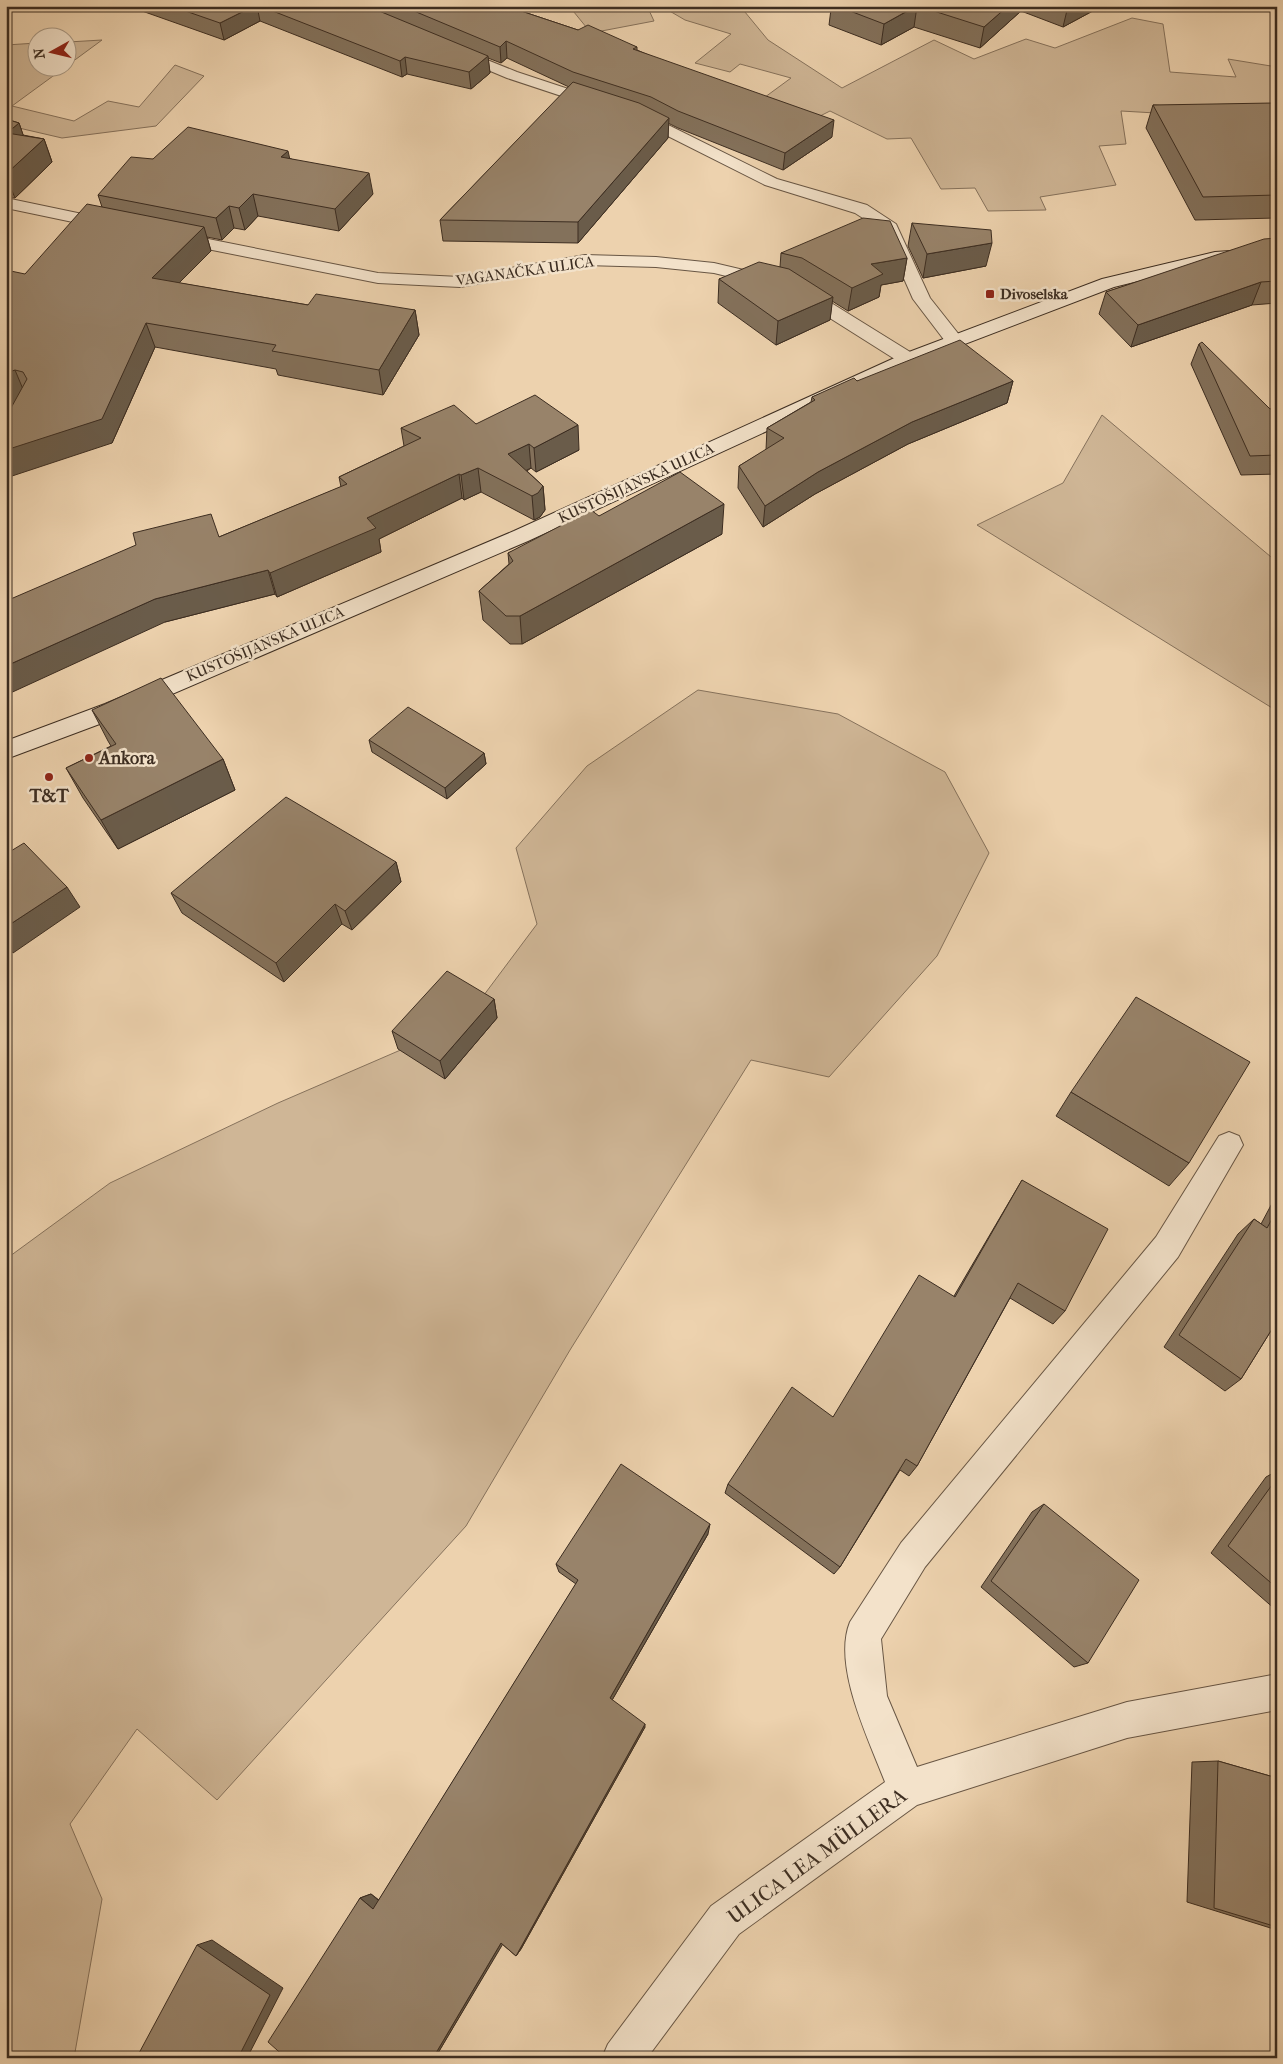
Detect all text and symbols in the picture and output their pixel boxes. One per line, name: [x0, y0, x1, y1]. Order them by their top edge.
north arrow: [28, 28, 78, 78]
text: N: [30, 47, 49, 60]
street label: VAGANAČKA ULICA: [454, 252, 595, 290]
place label: Divoselska: [1000, 285, 1069, 303]
marker: Divoselska: [984, 288, 996, 300]
street label: KUSTOŠIJANSKA ULICA: [555, 439, 717, 527]
street label: KUSTOŠIJANSKA ULICA: [183, 602, 347, 685]
place label: Ankora: [98, 748, 156, 769]
marker: Ankora: [83, 752, 95, 764]
marker: T&T: [43, 771, 55, 783]
place label: T&T: [28, 786, 69, 807]
street label: ULICA LEA MÜLLERA: [723, 1783, 911, 1929]

